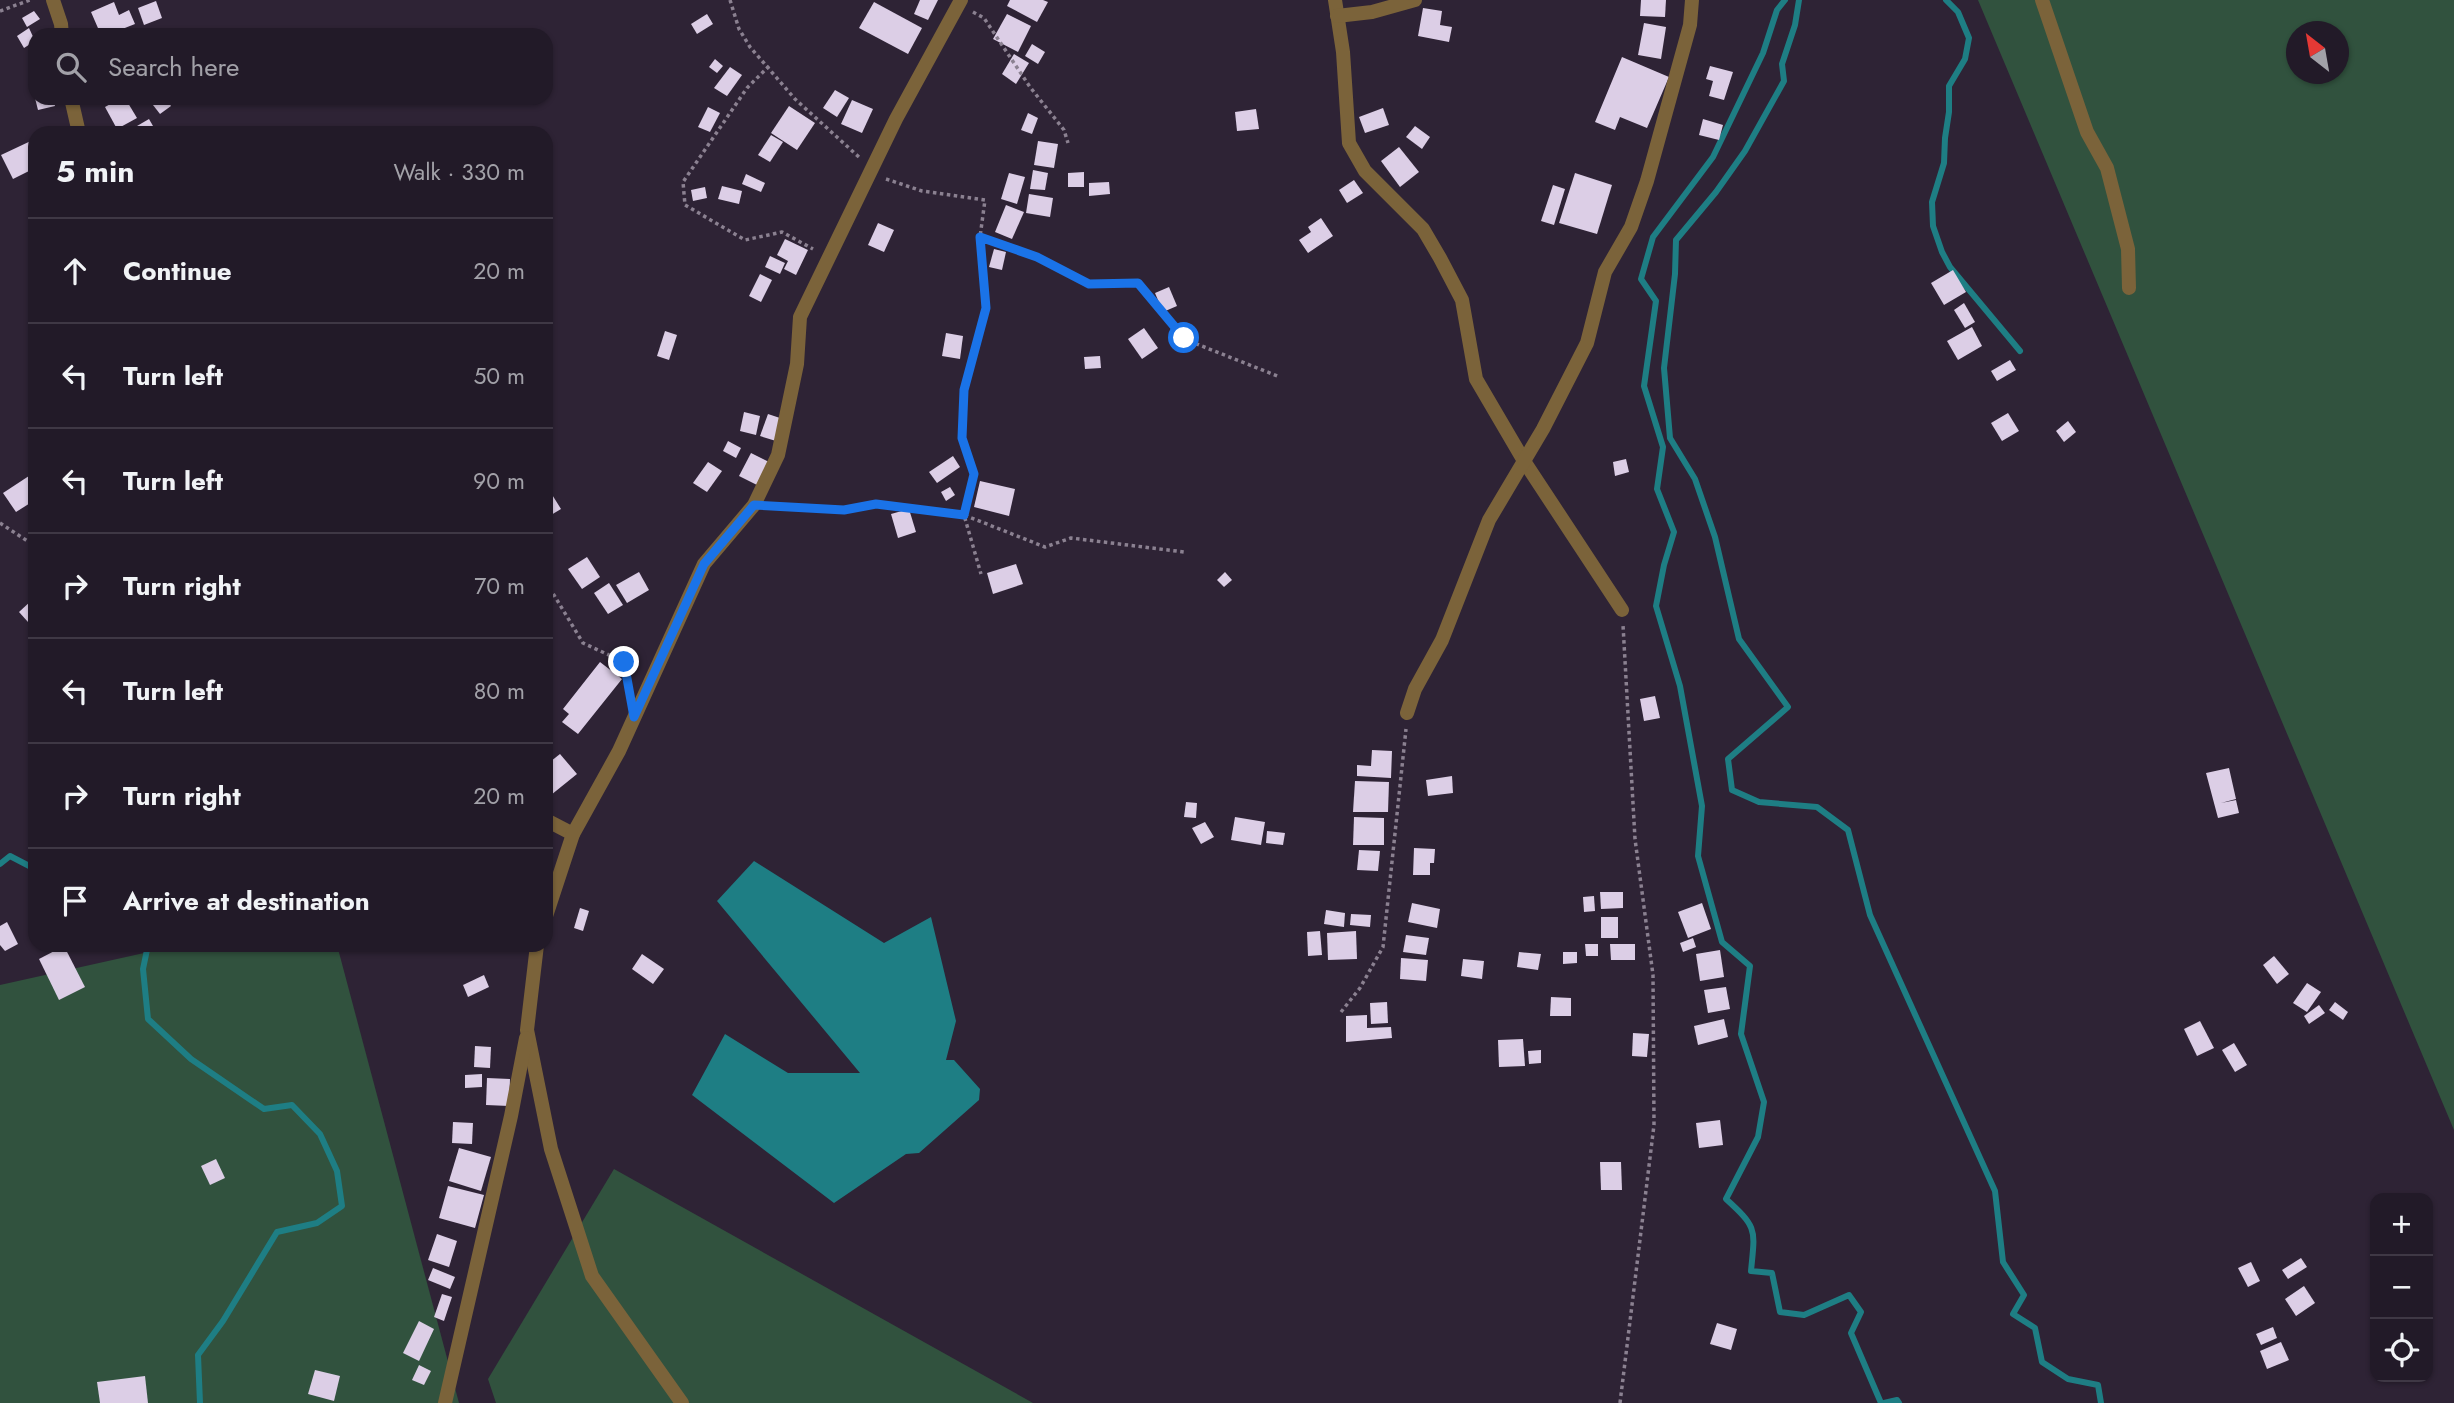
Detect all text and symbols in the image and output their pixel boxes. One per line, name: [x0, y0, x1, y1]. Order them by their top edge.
north arrow: [2286, 21, 2349, 84]
search box: [28, 28, 553, 105]
icon: search: [52, 48, 90, 86]
text: Search here: [108, 48, 240, 86]
text: 5 min: [56, 150, 134, 193]
text: Walk · 330 m: [394, 155, 525, 189]
icon: ahead: [56, 252, 94, 290]
text: Continue: [123, 252, 232, 290]
text: 20 m: [473, 254, 525, 288]
route start: [1168, 322, 1199, 353]
icon: left: [56, 357, 94, 395]
text: Turn left: [123, 357, 223, 395]
text: 50 m: [473, 359, 525, 393]
icon: left: [56, 462, 94, 500]
text: Turn left: [123, 462, 223, 500]
text: 90 m: [473, 464, 525, 498]
icon: right: [56, 567, 94, 605]
text: Turn right: [123, 567, 241, 605]
text: 70 m: [474, 569, 525, 603]
route end: [608, 646, 639, 677]
icon: left: [56, 672, 94, 710]
text: Turn left: [123, 672, 223, 710]
text: 80 m: [474, 674, 525, 708]
icon: right: [56, 777, 94, 815]
text: Turn right: [123, 777, 241, 815]
text: 20 m: [473, 779, 525, 813]
icon: arrive: [56, 882, 94, 920]
text: Arrive at destination: [123, 882, 370, 920]
map controls: [2370, 1193, 2433, 1382]
button: +: [2370, 1193, 2433, 1256]
button: −: [2370, 1256, 2433, 1319]
button: locate: [2370, 1319, 2433, 1382]

